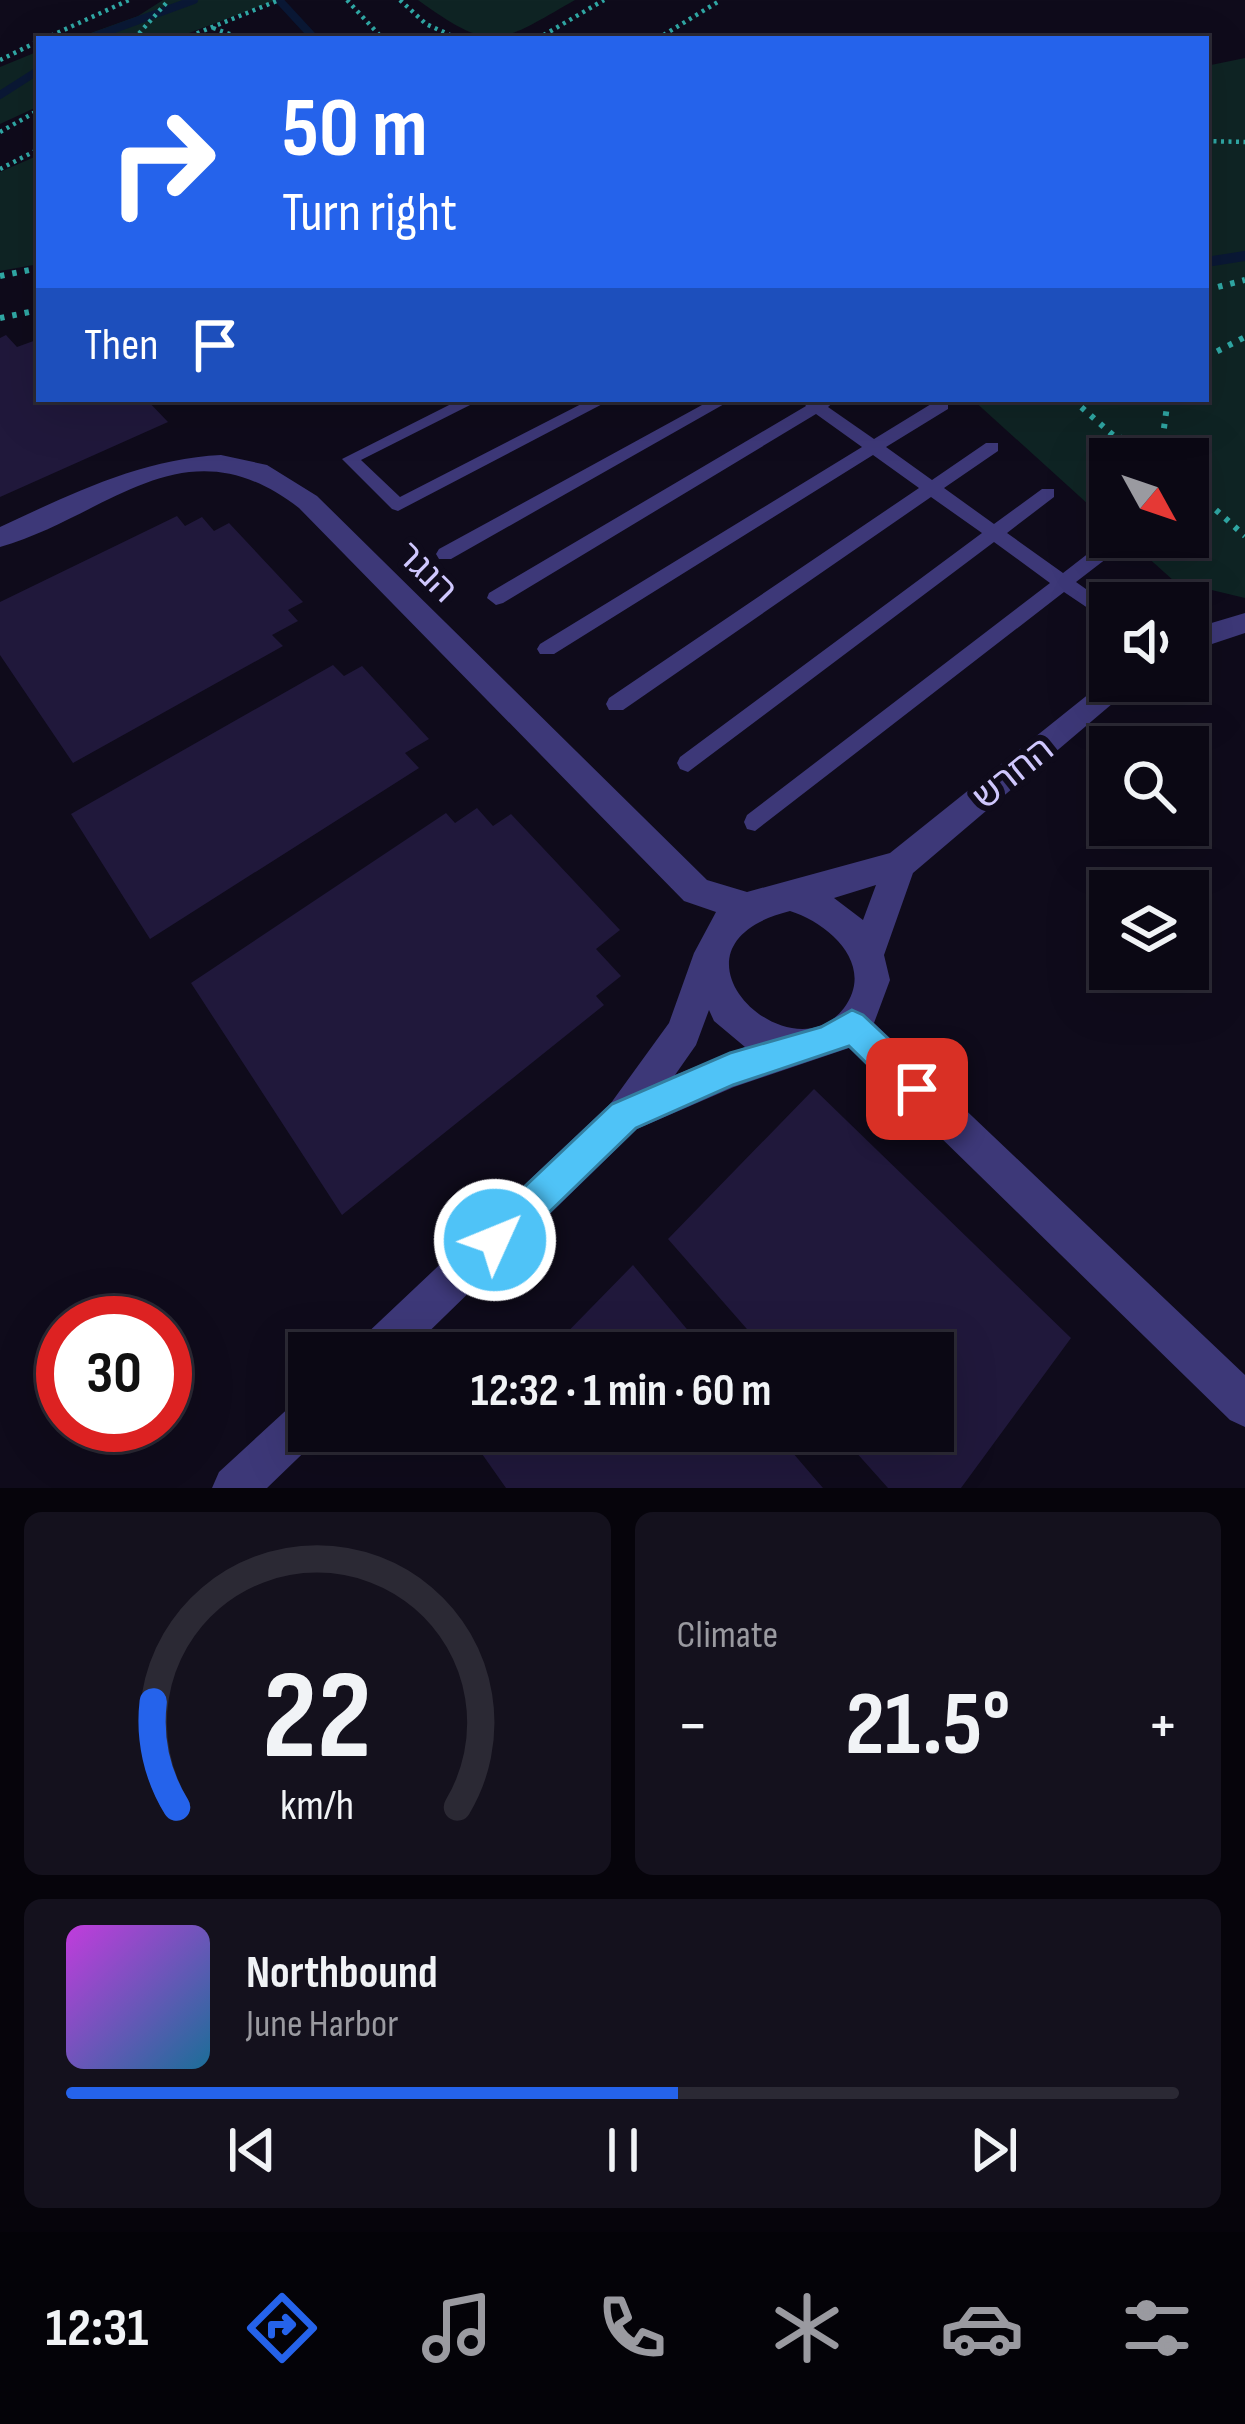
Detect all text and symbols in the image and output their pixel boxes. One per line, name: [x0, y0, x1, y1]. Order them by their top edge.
text: 50 m: [282, 79, 428, 180]
icon: right: [84, 84, 240, 240]
text: Turn right: [282, 181, 457, 246]
icon: arrive: [182, 312, 248, 378]
text: Then: [84, 318, 158, 373]
north arrow: [1089, 438, 1209, 558]
map controls: [1089, 438, 1209, 990]
street label: הנגר: [387, 533, 466, 612]
button: sound: [1089, 582, 1209, 702]
button: search: [1089, 726, 1209, 846]
street label: החרש: [964, 728, 1063, 819]
button: layers: [1089, 870, 1209, 990]
pin: [866, 1038, 968, 1140]
icon: arrive: [884, 1056, 950, 1122]
position arrow: [432, 1177, 558, 1303]
speed limit sign: 30: [36, 1296, 192, 1452]
text: 12:32 · 1 min · 60 m: [471, 1364, 771, 1419]
text: Climate: [677, 1612, 778, 1659]
text: 22: [263, 1644, 372, 1793]
text: 21.5°: [845, 1672, 1010, 1780]
text: −: [677, 1687, 709, 1766]
text: +: [1147, 1687, 1179, 1766]
text: km/h: [280, 1779, 354, 1831]
text: Northbound: [246, 1946, 438, 2001]
text: June Harbor: [246, 2001, 398, 2048]
icon: previous: [219, 2117, 285, 2183]
icon: pause: [590, 2117, 656, 2183]
icon: next: [961, 2117, 1027, 2183]
icon: directions: [240, 2286, 324, 2370]
icon: music: [415, 2286, 499, 2370]
icon: phone: [590, 2286, 674, 2370]
icon: climate: [765, 2286, 849, 2370]
icon: car: [940, 2286, 1024, 2370]
icon: filters: [1115, 2286, 1199, 2370]
text: 12:31: [46, 2296, 148, 2361]

